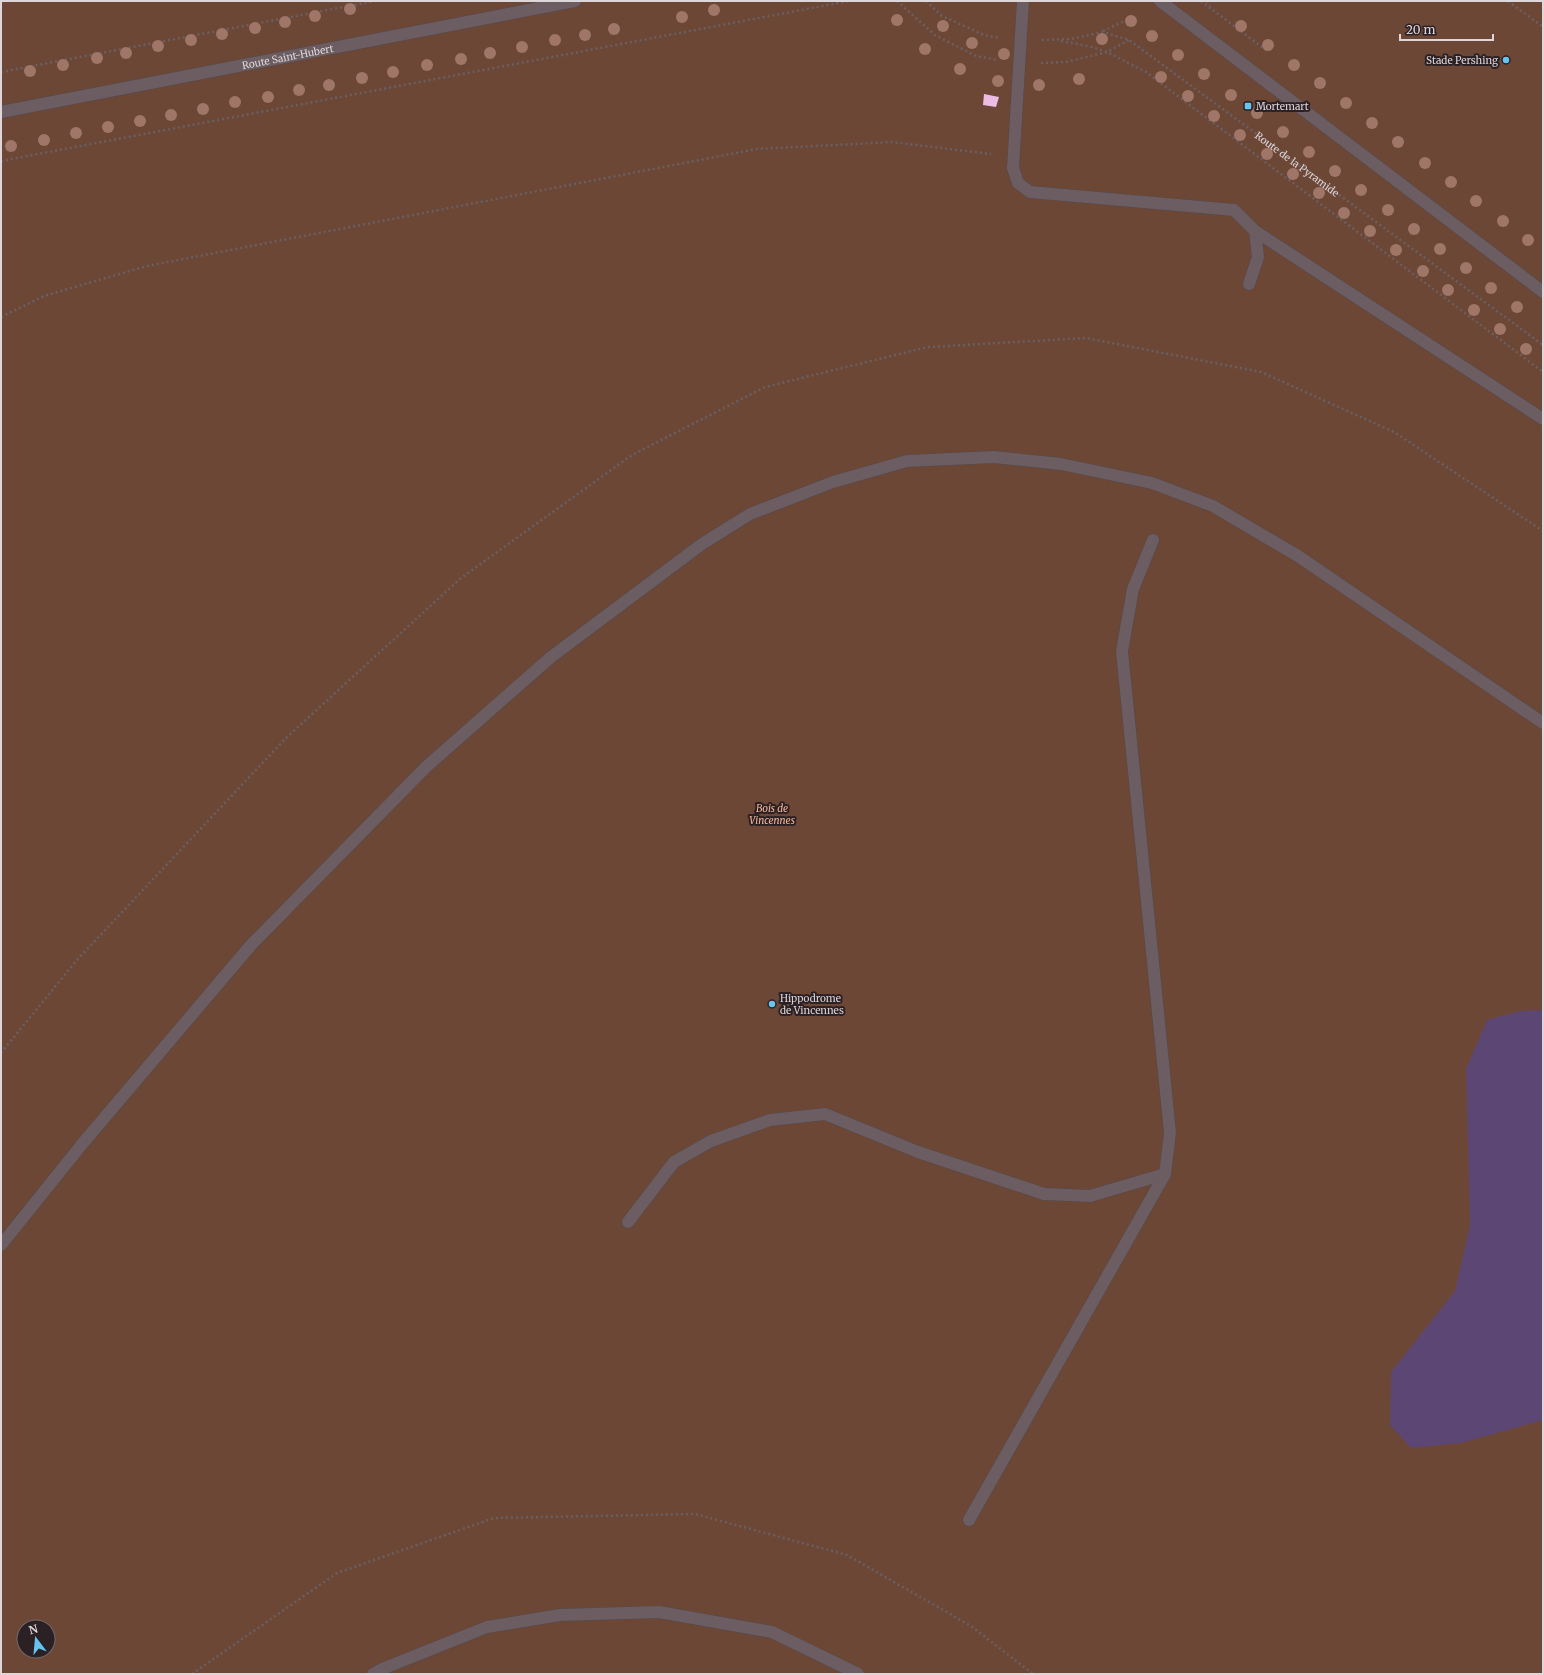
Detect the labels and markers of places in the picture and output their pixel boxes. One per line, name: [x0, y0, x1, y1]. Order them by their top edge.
place label: Stade Pershing: [1426, 54, 1498, 67]
marker: Stade Pershing: [1501, 55, 1511, 65]
place label: Mortemart: [1256, 100, 1309, 113]
marker: Mortemart: [1243, 101, 1253, 111]
place label: Hippodrome de Vincennes: [780, 992, 844, 1017]
marker: Hippodrome de Vincennes: [767, 999, 777, 1009]

